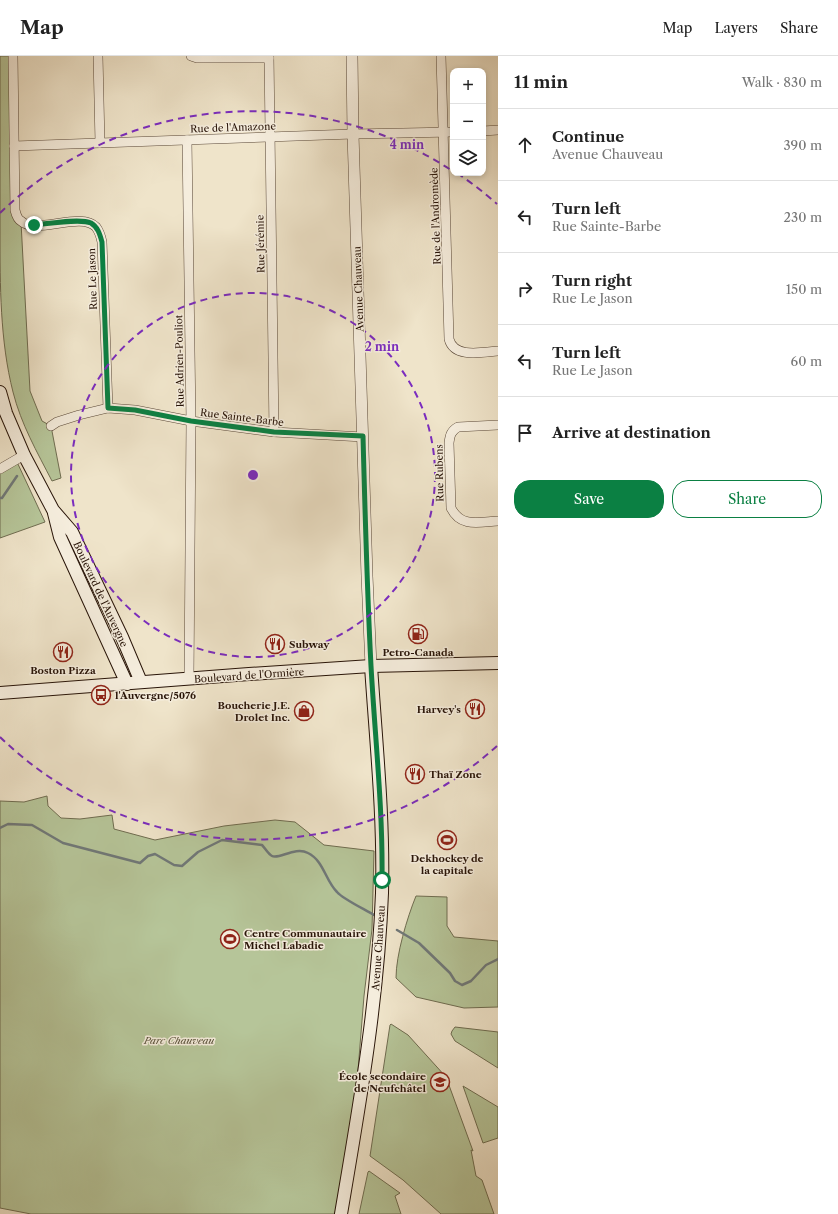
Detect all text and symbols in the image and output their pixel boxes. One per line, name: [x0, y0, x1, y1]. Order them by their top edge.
text: Map: [20, 16, 64, 39]
text: Map: [662, 19, 692, 37]
text: Layers: [714, 19, 758, 37]
text: Share: [780, 19, 818, 37]
map controls: [450, 68, 486, 176]
button: +: [450, 68, 486, 104]
text: 11 min: [514, 72, 568, 92]
text: Walk · 830 m: [742, 74, 822, 90]
button: −: [450, 104, 486, 140]
street label: Rue de l'Amazone: [190, 119, 276, 135]
text: Continue: [552, 127, 624, 146]
icon: ahead: [514, 134, 536, 156]
text: 4 min: [390, 137, 425, 152]
text: 390 m: [783, 137, 822, 153]
button: layers: [450, 140, 486, 176]
text: Avenue Chauveau: [552, 146, 663, 162]
street label: Rue de l'Andromède: [427, 167, 444, 265]
text: Turn left: [552, 199, 621, 218]
icon: left: [514, 206, 536, 228]
text: 230 m: [784, 209, 822, 225]
street label: Rue Jérémie: [253, 214, 268, 273]
route end: [25, 216, 43, 234]
text: Rue Sainte-Barbe: [552, 218, 661, 234]
street label: Avenue Chauveau: [351, 246, 367, 333]
street label: Rue Le Jason: [85, 247, 100, 310]
text: Turn right: [552, 271, 632, 290]
icon: right: [514, 278, 536, 300]
text: 150 m: [786, 281, 822, 297]
text: Rue Le Jason: [552, 290, 633, 306]
street label: Rue Adrien-Pouliot: [172, 314, 187, 407]
text: 2 min: [365, 339, 400, 354]
text: Turn left: [552, 343, 621, 362]
icon: left: [514, 350, 536, 372]
text: 60 m: [791, 353, 822, 369]
text: Rue Le Jason: [552, 362, 633, 378]
street label: Rue Sainte-Barbe: [199, 406, 285, 429]
icon: arrive: [514, 422, 536, 444]
text: Arrive at destination: [552, 423, 711, 442]
street label: Rue Rubens: [432, 444, 447, 502]
centre of rings: [246, 468, 260, 482]
button: Save: [514, 480, 664, 518]
button: Share: [672, 480, 822, 518]
street label: Boulevard de l'Auvergne: [70, 539, 131, 649]
fuel station icon: Petro-Canada: [407, 623, 429, 645]
restaurant icon: Subway: [264, 633, 286, 655]
place label: Subway: [289, 638, 330, 651]
restaurant icon: Boston Pizza: [52, 641, 74, 663]
place label: Petro-Canada: [382, 646, 454, 659]
place label: Boston Pizza: [30, 664, 96, 677]
street label: Boulevard de l'Ormière: [193, 665, 305, 686]
bus stop icon: l'Auvergne/5076: [90, 684, 112, 706]
place label: l'Auvergne/5076: [115, 689, 196, 702]
restaurant icon: Harvey's: [464, 698, 486, 720]
place label: Boucherie J.E. Drolet Inc.: [218, 699, 290, 724]
shop icon: Boucherie J.E. Drolet Inc.: [293, 700, 315, 722]
place label: Harvey's: [417, 703, 461, 716]
restaurant icon: Thaï Zone: [404, 763, 426, 785]
place label: Thaï Zone: [429, 768, 482, 781]
sports icon: Dekhockey de la capitale: [436, 829, 458, 851]
place label: Dekhockey de la capitale: [410, 852, 484, 877]
route start: [373, 871, 391, 889]
street label: Avenue Chauveau: [369, 905, 388, 992]
place label: Centre Communautaire Michel Labadie: [244, 927, 366, 952]
sports icon: Centre Communautaire Michel Labadie: [219, 928, 241, 950]
park label: Parc Chauveau: [143, 1034, 214, 1047]
place label: École secondaire de Neufchâtel: [339, 1070, 426, 1095]
school or university icon: École secondaire de Neufchâtel: [429, 1071, 451, 1093]

